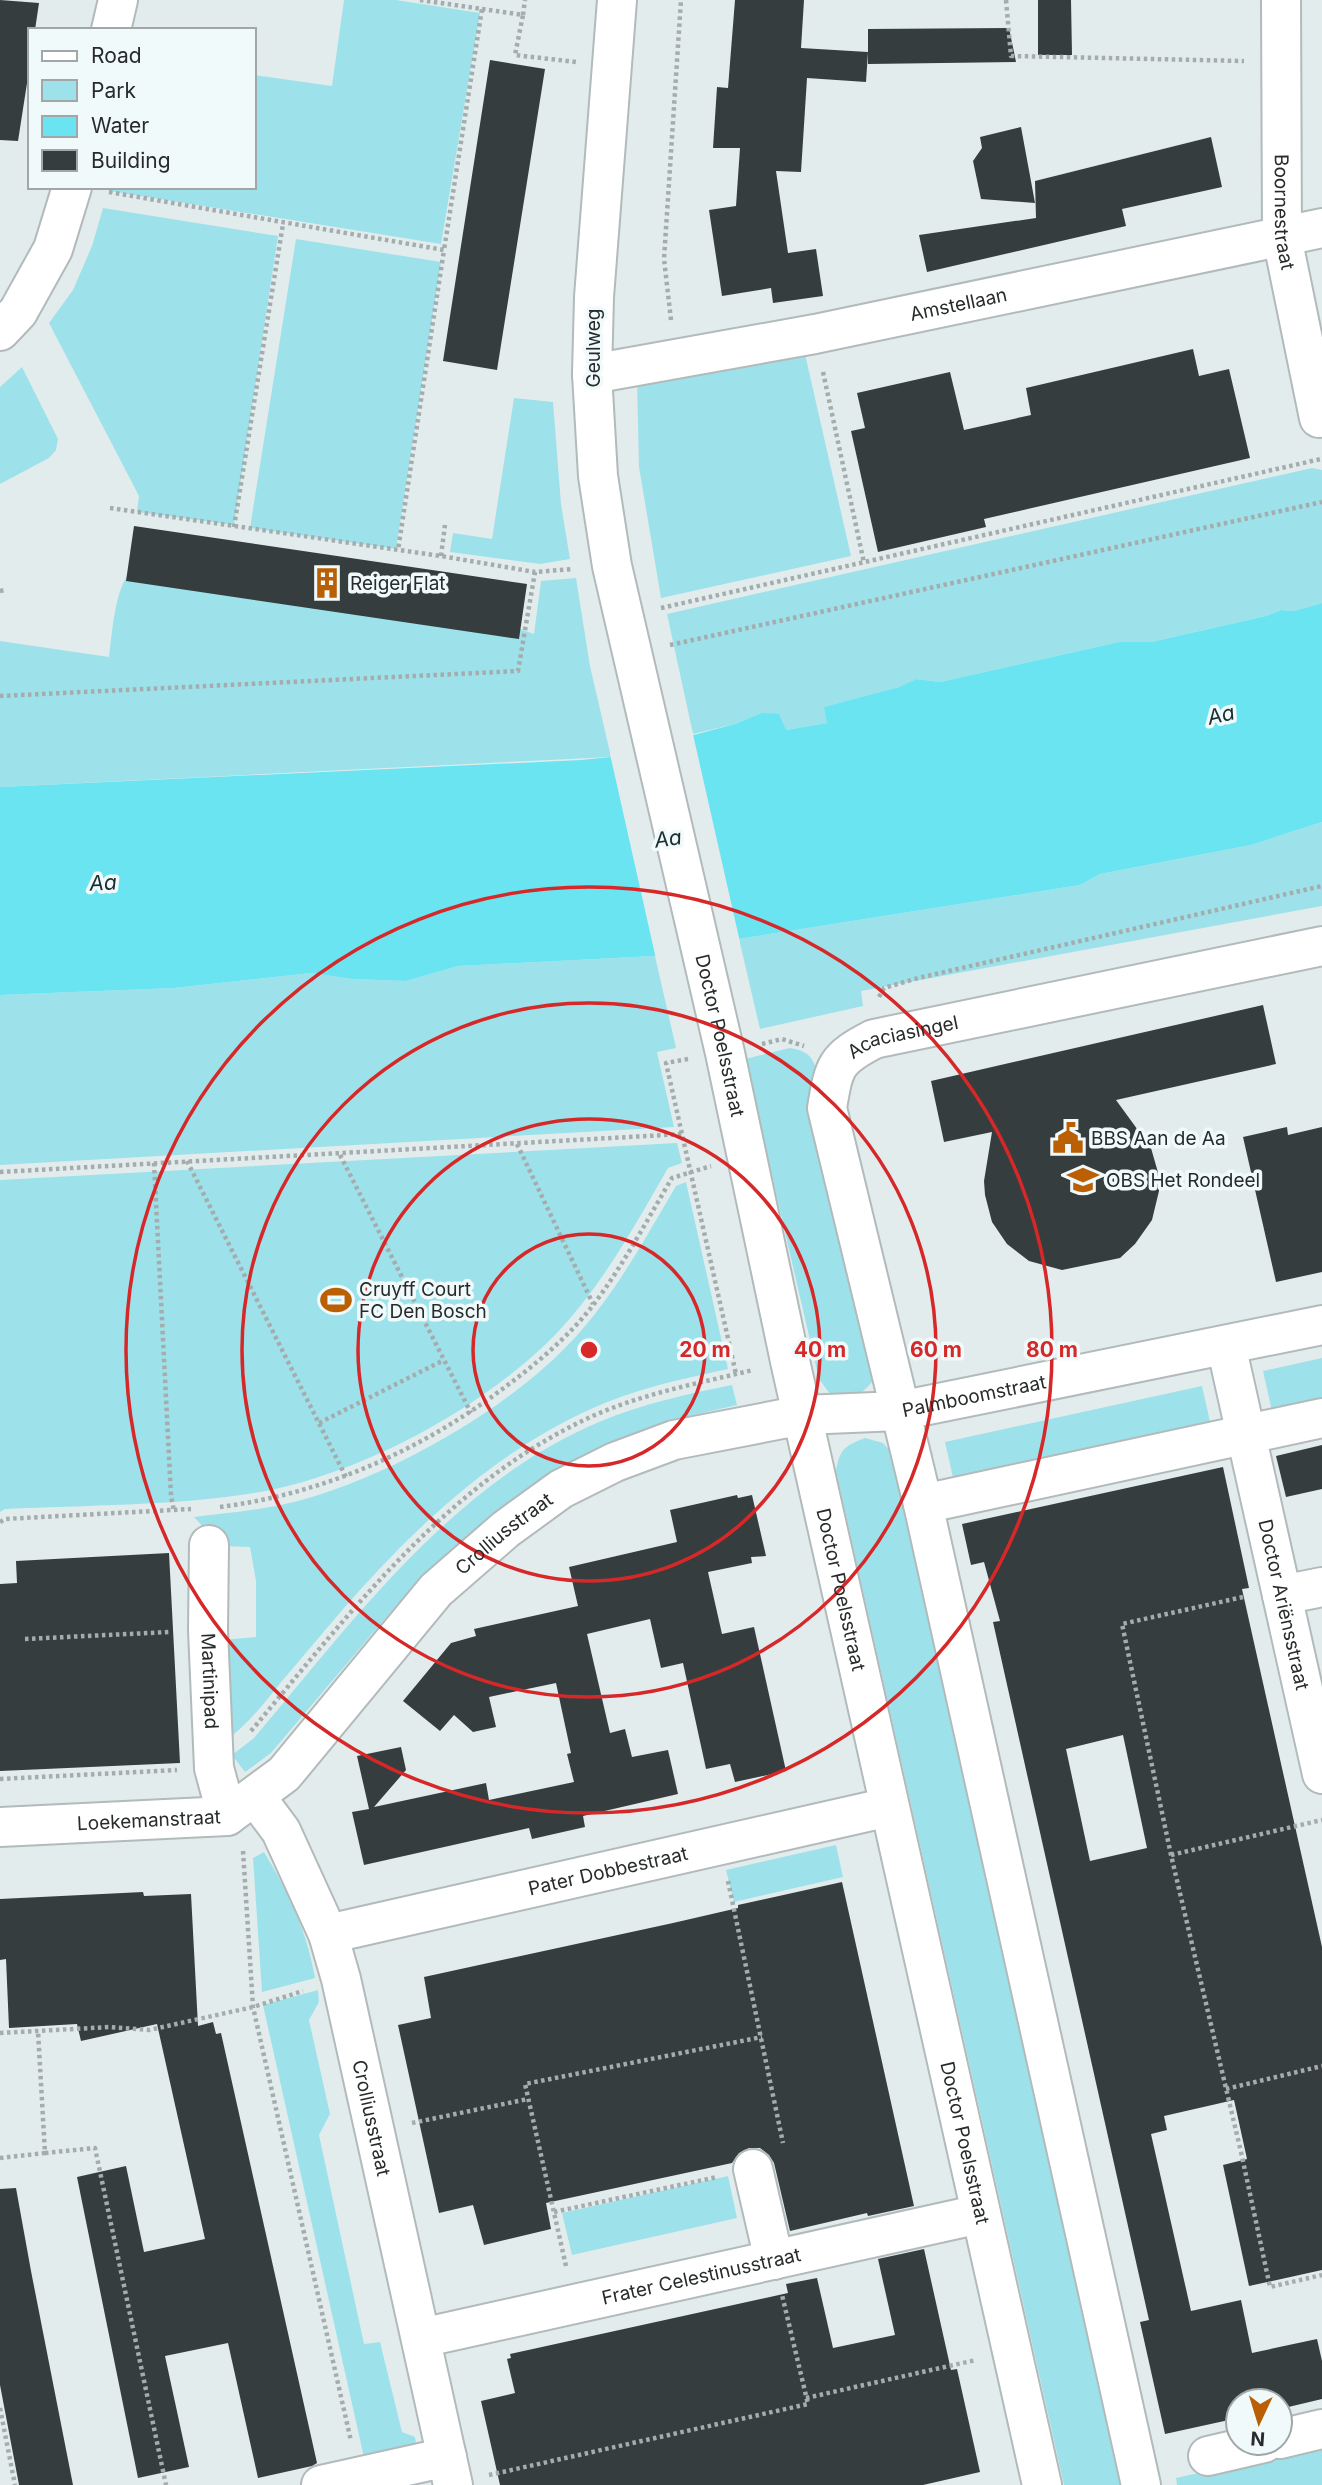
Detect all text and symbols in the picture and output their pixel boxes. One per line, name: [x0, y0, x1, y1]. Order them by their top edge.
legend: [28, 28, 256, 189]
text: Road: [91, 43, 142, 68]
text: Park: [91, 78, 136, 103]
text: Water: [91, 113, 149, 138]
text: Building: [91, 148, 171, 173]
street label: Boornestraat: [1270, 154, 1299, 272]
street label: Amstellaan: [908, 283, 1009, 326]
street label: Geulweg: [582, 308, 605, 388]
building icon: Reiger Flat: [310, 566, 344, 600]
place label: Reiger Flat: [350, 572, 446, 595]
water label: Aa: [1204, 699, 1237, 730]
water label: Aa: [652, 824, 683, 853]
water label: Aa: [88, 869, 117, 896]
street label: Doctor Poelsstraat: [690, 952, 749, 1119]
street label: Acaciasingel: [843, 1011, 960, 1064]
public building icon: BBS Aan de Aa: [1051, 1121, 1085, 1155]
place label: BBS Aan de Aa: [1091, 1127, 1226, 1150]
school or university icon: OBS Het Rondeel: [1066, 1163, 1100, 1197]
place label: OBS Het Rondeel: [1106, 1169, 1260, 1192]
place label: Cruyff Court FC Den Bosch: [359, 1278, 487, 1323]
sports icon: Cruyff Court FC Den Bosch: [319, 1283, 353, 1317]
text: 20 m: [679, 1337, 731, 1362]
text: 40 m: [794, 1337, 846, 1362]
text: 60 m: [910, 1337, 962, 1362]
text: 80 m: [1026, 1337, 1078, 1362]
centre of rings: [577, 1338, 601, 1362]
street label: Palmboomstraat: [900, 1370, 1048, 1422]
street label: Crolliusstraat: [451, 1488, 557, 1580]
street label: Doctor Poelsstraat: [811, 1506, 870, 1673]
street label: Doctor Ariënsstraat: [1253, 1517, 1314, 1692]
street label: Martinipad: [196, 1632, 223, 1729]
street label: Loekemanstraat: [76, 1805, 221, 1835]
street label: Pater Dobbestraat: [526, 1842, 690, 1900]
street label: Crolliusstraat: [347, 2058, 395, 2178]
street label: Doctor Poelsstraat: [935, 2059, 994, 2226]
street label: Frater Celestinusstraat: [600, 2243, 803, 2310]
north arrow: [1224, 2387, 1294, 2457]
text: N: [1250, 2426, 1266, 2450]

